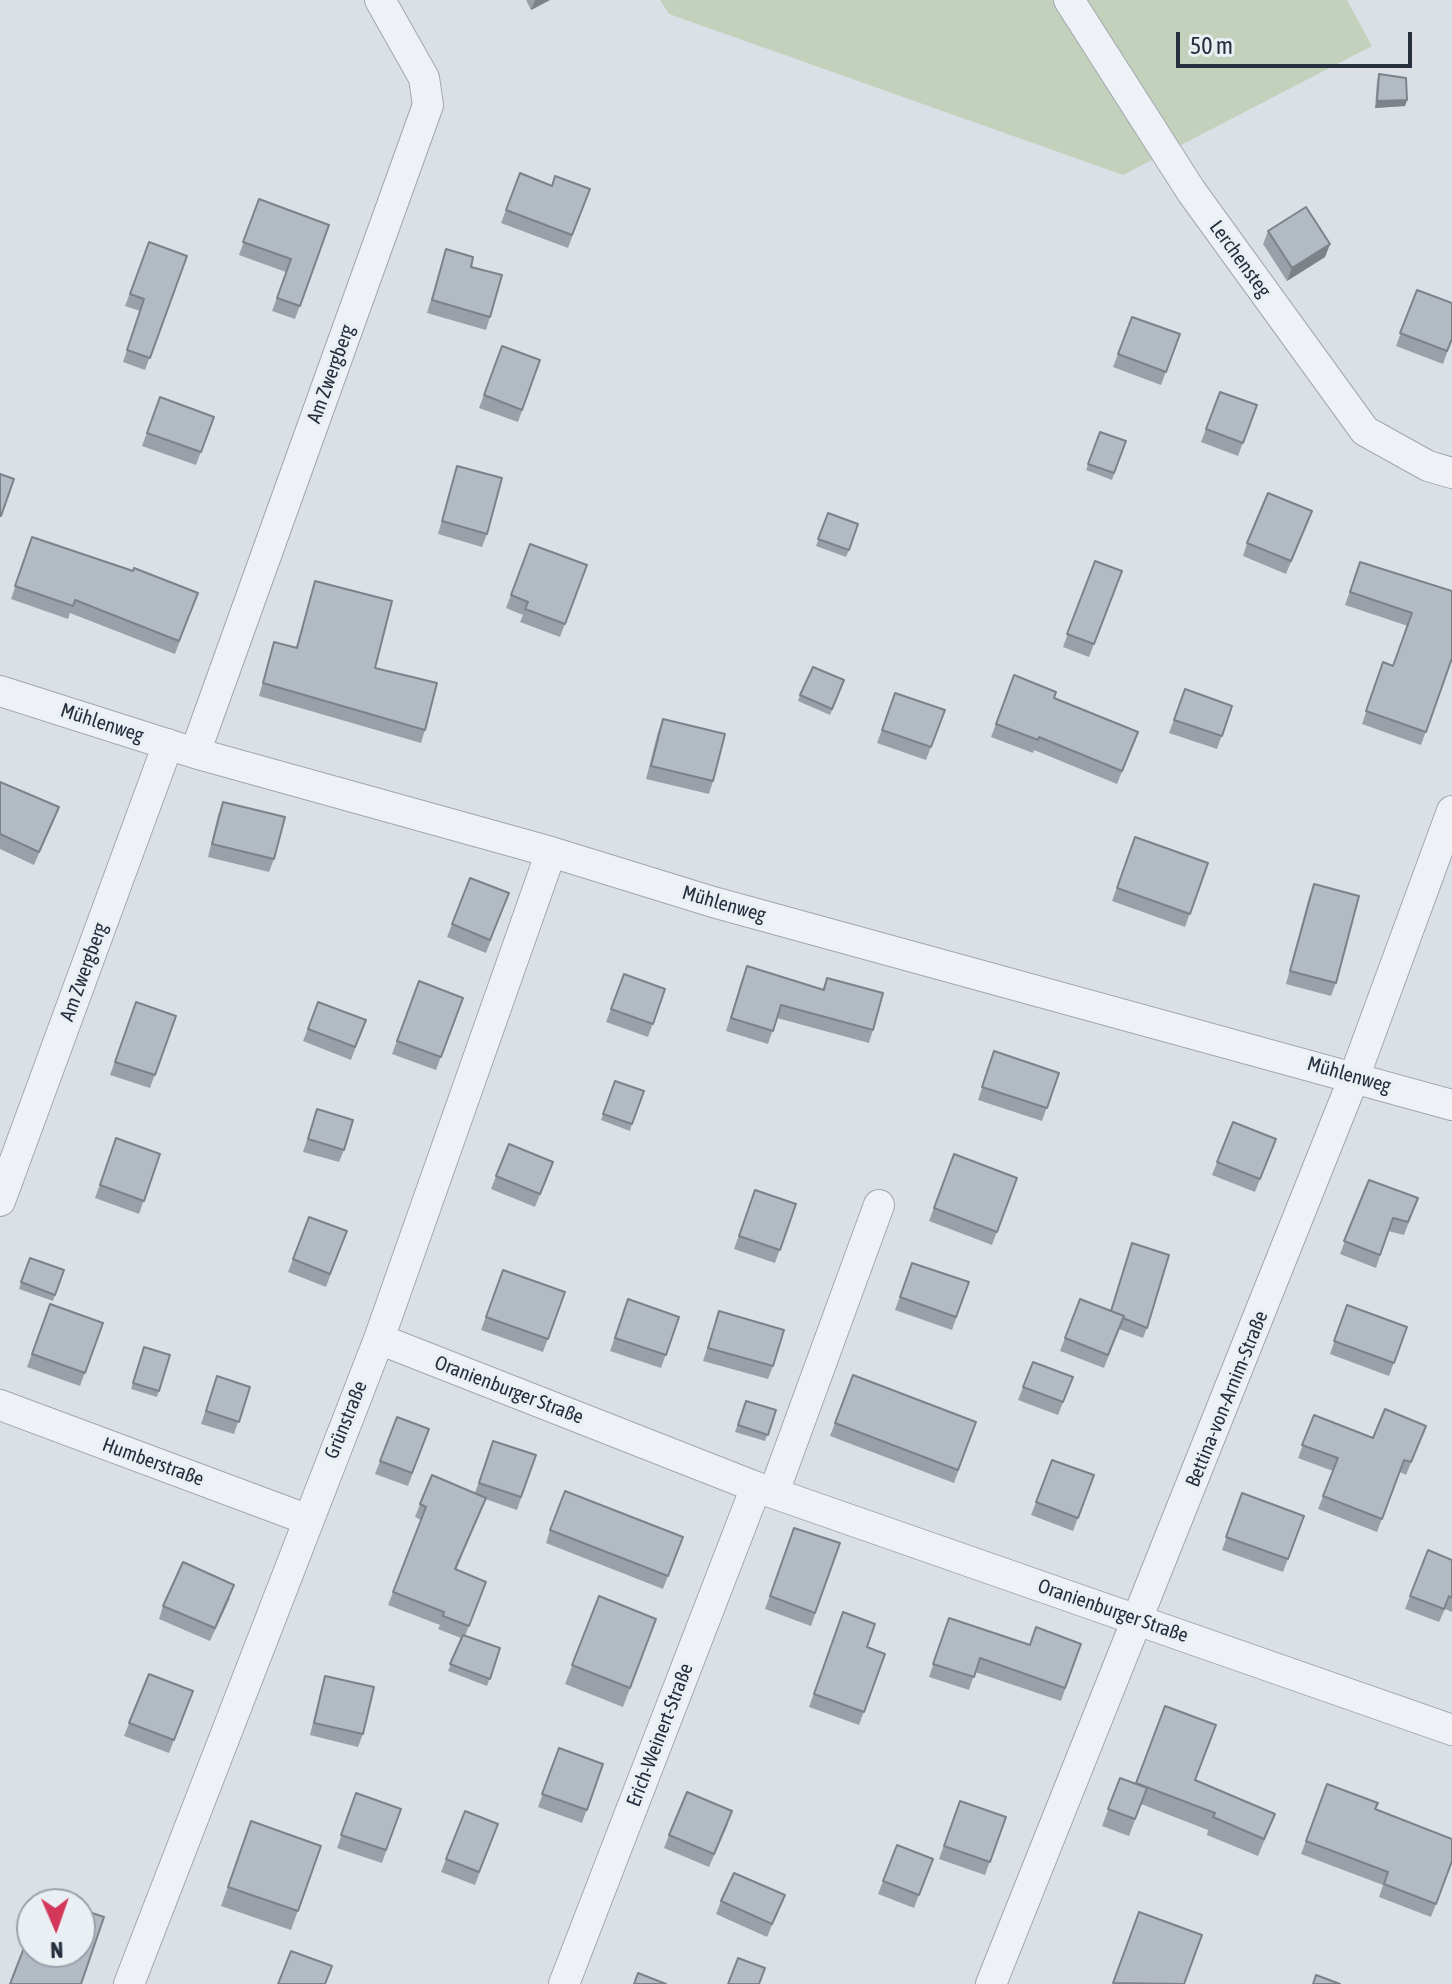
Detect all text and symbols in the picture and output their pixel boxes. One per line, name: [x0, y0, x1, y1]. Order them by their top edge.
scale bar: [1180, 16, 1416, 66]
text: 50 m: [1190, 32, 1233, 59]
street label: Lerchensteg: [1204, 216, 1276, 302]
street label: Am Zwergberg: [302, 321, 360, 427]
street label: Mühlenweg: [57, 698, 147, 748]
street label: Mühlenweg: [679, 881, 769, 927]
street label: Am Zwergberg: [55, 919, 113, 1025]
street label: Mühlenweg: [1304, 1052, 1394, 1098]
street label: Bettina-von-Arnim-Straße: [1181, 1308, 1273, 1490]
street label: Oranienburger Straße: [431, 1351, 587, 1429]
street label: Grünstraße: [320, 1378, 372, 1462]
street label: Humberstraße: [99, 1433, 207, 1491]
street label: Oranienburger Straße: [1035, 1574, 1191, 1648]
street label: Erich-Weinert-Straße: [622, 1660, 698, 1810]
north arrow: [16, 1888, 96, 1968]
text: N: [50, 1937, 64, 1963]

